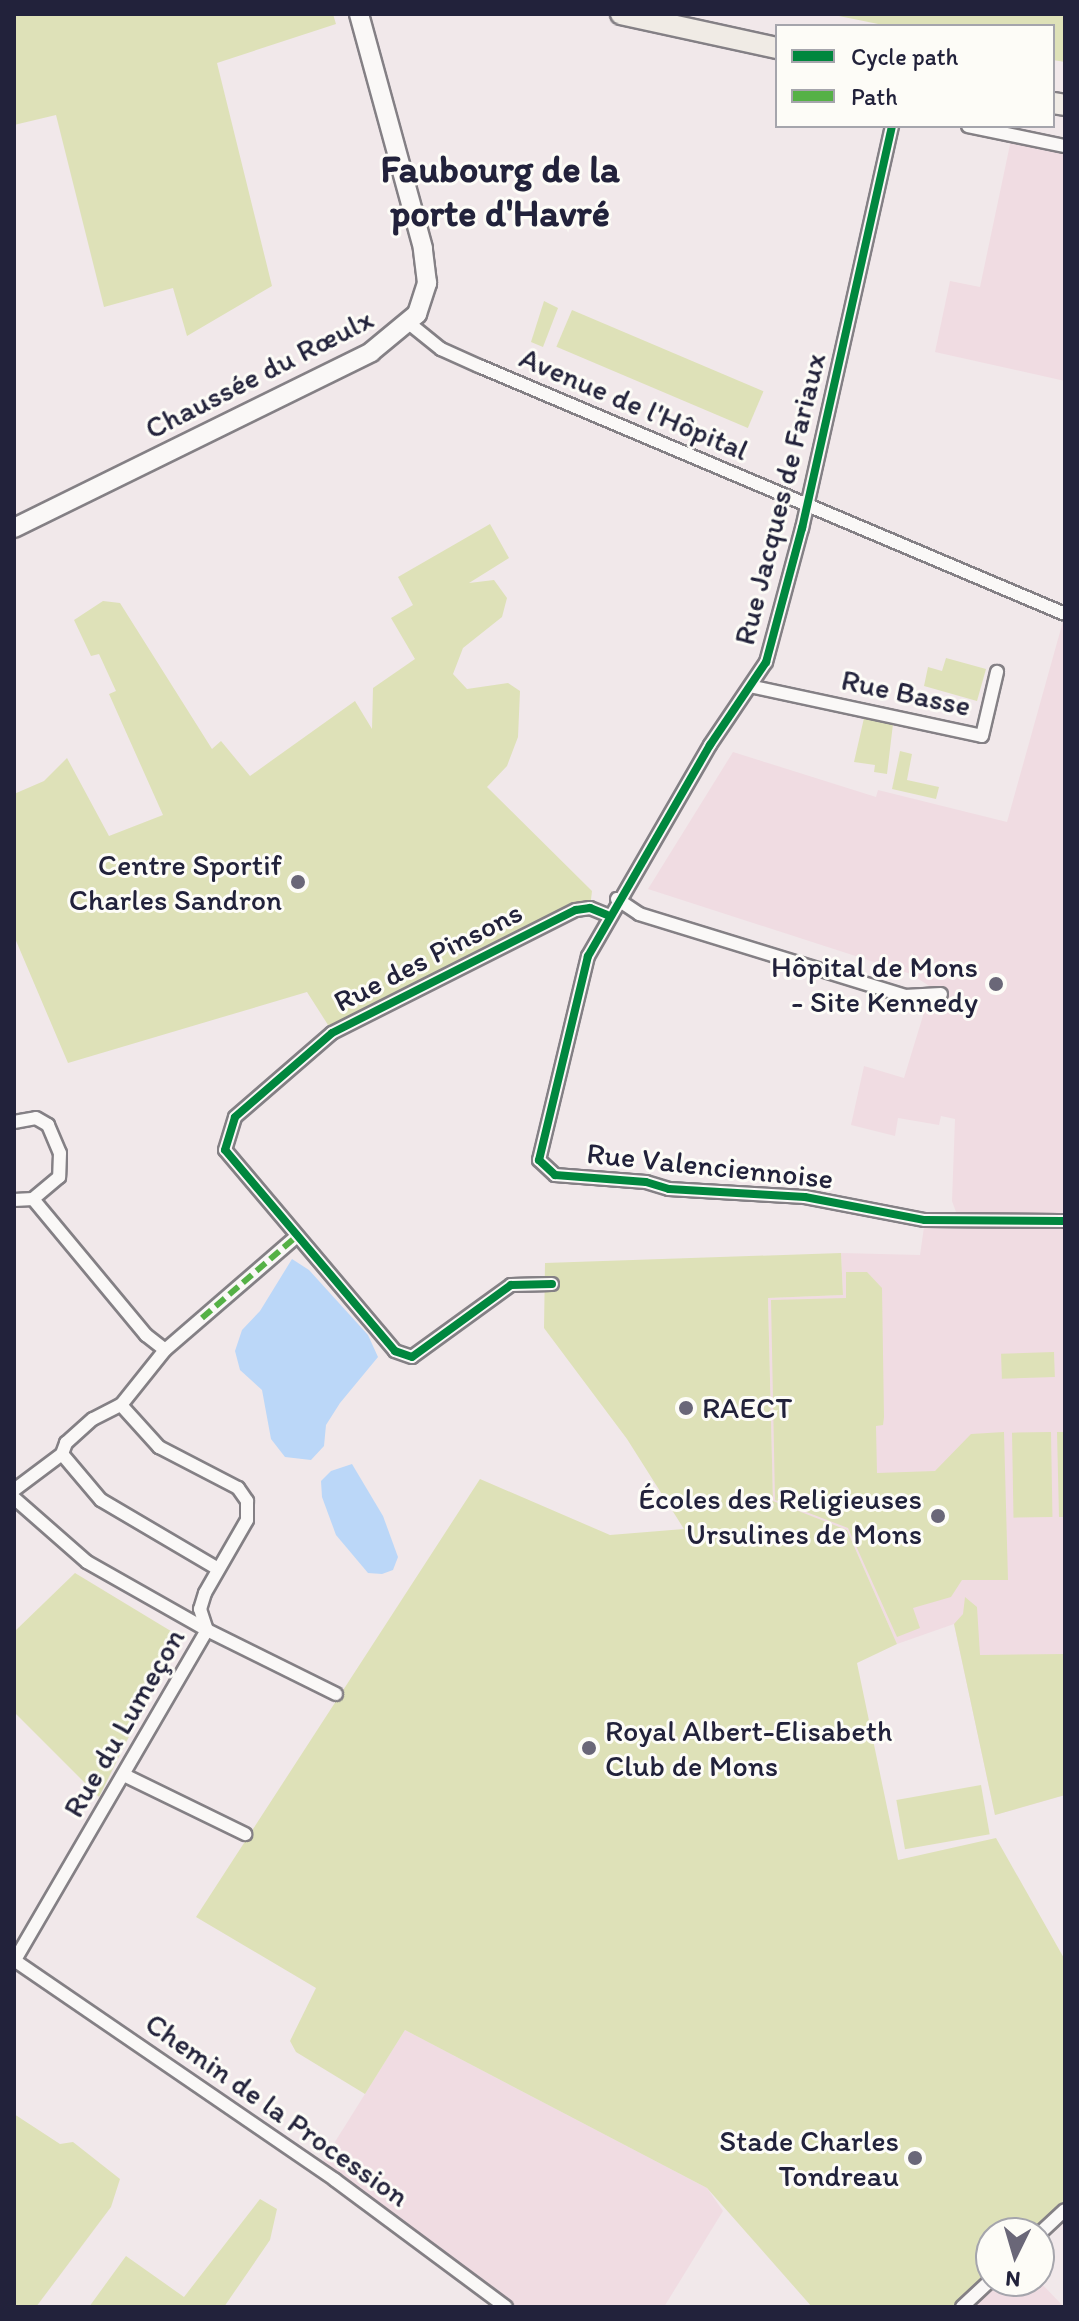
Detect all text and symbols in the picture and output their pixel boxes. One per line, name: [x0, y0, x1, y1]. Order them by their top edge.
legend: [775, 24, 1055, 128]
text: Cycle path: [851, 42, 958, 71]
text: Path: [851, 82, 898, 111]
district label: Faubourg de la porte d'Havré: [380, 147, 620, 236]
street label: Chaussée du Rœulx: [139, 301, 379, 447]
street label: Avenue de l'Hôpital: [514, 340, 754, 468]
street label: Rue Jacques de Fariaux: [726, 349, 834, 649]
street label: Rue Basse: [838, 662, 974, 724]
place label: Centre Sportif Charles Sandron: [67, 847, 282, 918]
marker: Centre Sportif Charles Sandron: [289, 873, 307, 891]
street label: Rue des Pinsons: [328, 894, 528, 1020]
place label: Hôpital de Mons - Site Kennedy: [770, 949, 978, 1020]
marker: Hôpital de Mons - Site Kennedy: [985, 973, 1007, 995]
street label: Rue Valenciennoise: [586, 1135, 834, 1197]
place label: RAECT: [702, 1390, 792, 1426]
marker: RAECT: [677, 1399, 695, 1417]
place label: Écoles des Religieuses Ursulines de Mons: [639, 1481, 922, 1552]
marker: Écoles des Religieuses Ursulines de Mons: [929, 1507, 947, 1525]
street label: Rue du Lumeçon: [55, 1622, 193, 1824]
place label: Royal Albert-Elisabeth Club de Mons: [605, 1713, 894, 1784]
marker: Royal Albert-Elisabeth Club de Mons: [580, 1739, 598, 1757]
street label: Chemin de la Procession: [139, 2006, 415, 2214]
place label: Stade Charles Tondreau: [720, 2123, 899, 2194]
marker: Stade Charles Tondreau: [906, 2149, 924, 2167]
north arrow: [975, 2217, 1055, 2297]
text: N: [1004, 2265, 1022, 2294]

